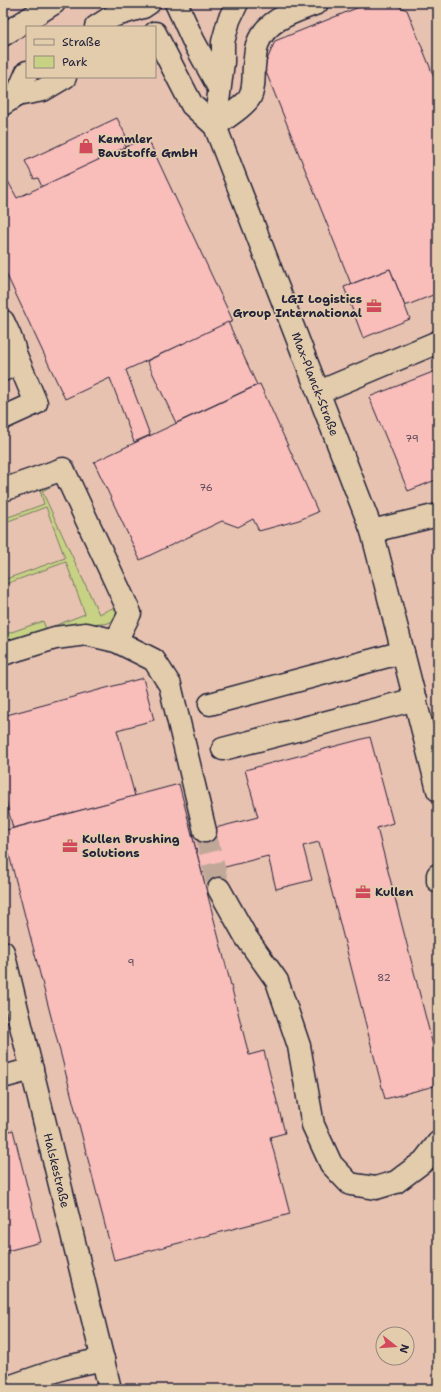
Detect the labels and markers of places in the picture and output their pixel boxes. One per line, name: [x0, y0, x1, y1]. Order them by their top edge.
place label: Kemmler Baustoffe GmbH: [98, 131, 198, 161]
shop icon: Kemmler Baustoffe GmbH: [77, 137, 95, 155]
place label: LGI Logistics Group International: [233, 291, 362, 321]
office icon: LGI Logistics Group International: [365, 297, 383, 315]
place label: Kullen Brushing Solutions: [82, 831, 180, 861]
office icon: Kullen Brushing Solutions: [61, 837, 79, 855]
office icon: Kullen: [354, 883, 372, 901]
place label: Kullen: [375, 884, 414, 900]

